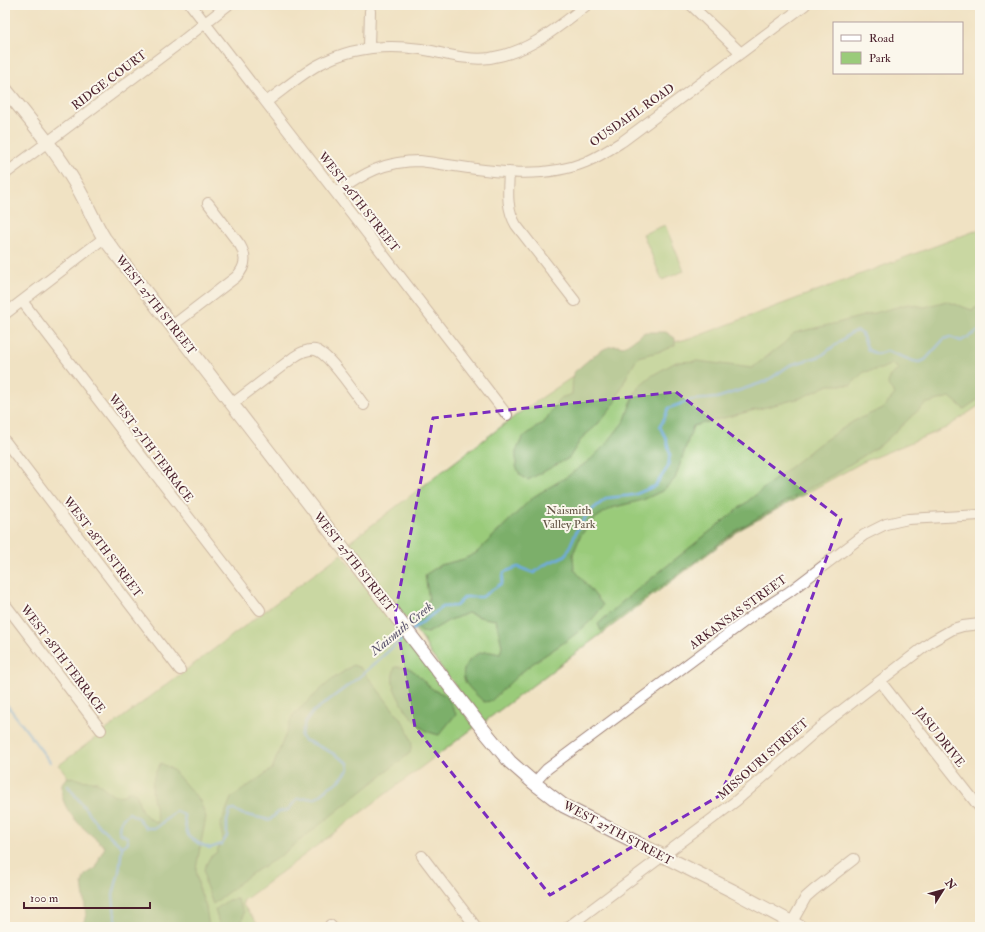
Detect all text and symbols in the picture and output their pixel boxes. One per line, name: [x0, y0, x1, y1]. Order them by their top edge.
legend: [833, 22, 963, 74]
text: Road: [869, 31, 894, 46]
street label: RIDGE COURT: [69, 47, 150, 114]
text: Park: [869, 51, 891, 66]
street label: OUSDAHL ROAD: [587, 80, 678, 150]
street label: WEST 26TH STREET: [314, 149, 402, 255]
street label: WEST 27TH STREET: [111, 252, 199, 358]
street label: WEST 27TH TERRACE: [104, 391, 196, 506]
street label: WEST 28TH STREET: [59, 493, 145, 601]
park label: Naismith Valley Park: [542, 503, 596, 532]
street label: WEST 27TH STREET: [309, 509, 397, 615]
street label: ARKANSAS STREET: [686, 572, 790, 653]
water label: Naismith Creek: [366, 599, 436, 660]
street label: WEST 28TH TERRACE: [16, 601, 108, 717]
street label: JASU DRIVE: [911, 704, 968, 771]
street label: MISSOURI STREET: [715, 716, 812, 803]
street label: WEST 27TH STREET: [559, 798, 675, 869]
north arrow: [923, 870, 963, 910]
text: N: [942, 876, 959, 893]
scale bar: [24, 884, 150, 910]
text: 100 m: [30, 891, 59, 906]

